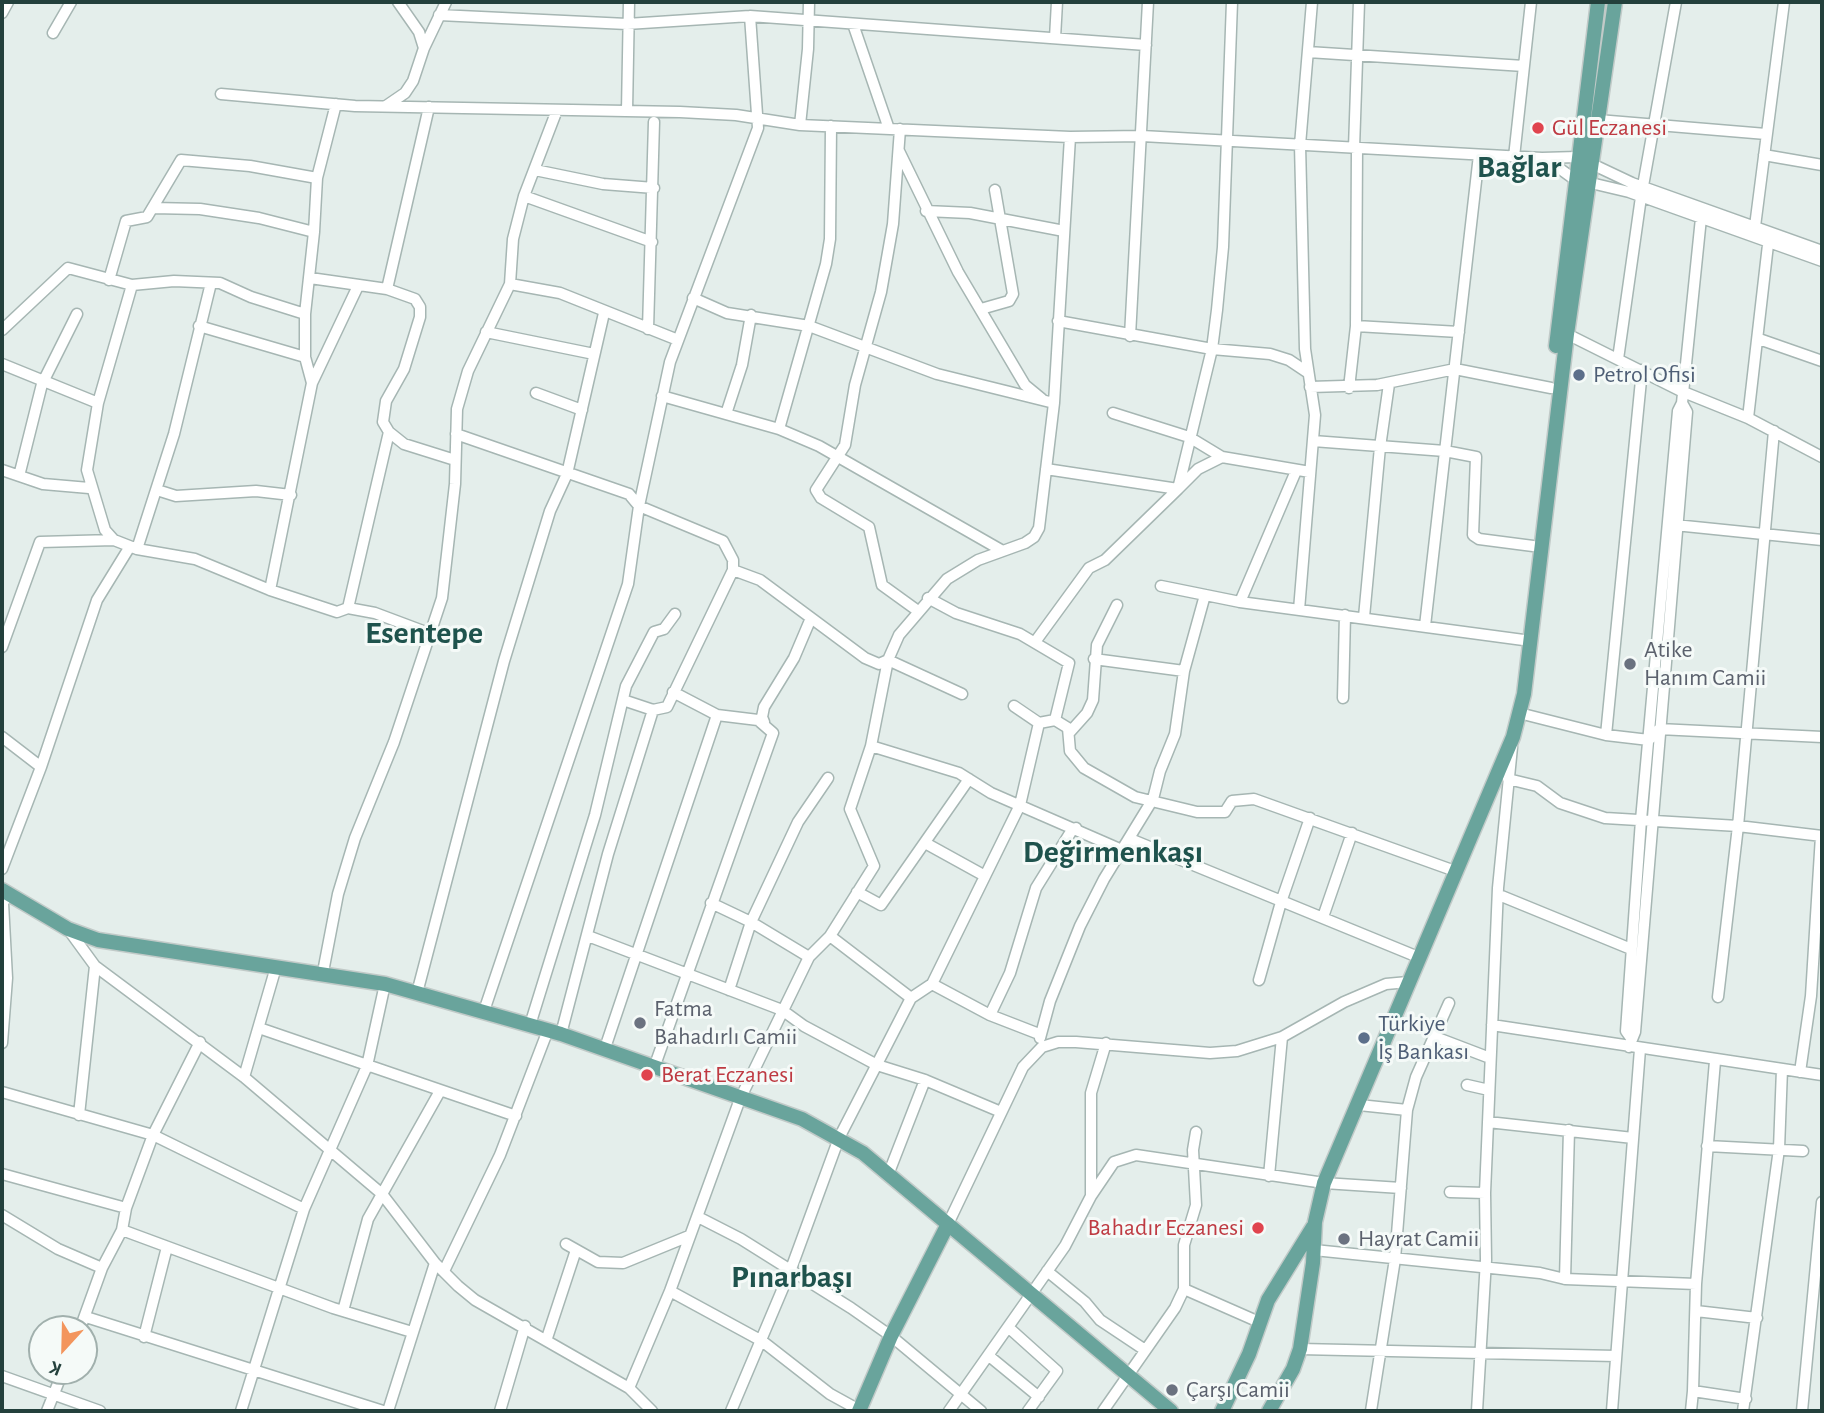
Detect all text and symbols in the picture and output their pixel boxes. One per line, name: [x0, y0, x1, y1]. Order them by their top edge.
place label: Gül Eczanesi: [1552, 114, 1667, 142]
marker: Gül Eczanesi: [1530, 120, 1546, 136]
district label: Bağlar: [1477, 148, 1561, 186]
place label: Petrol Ofisi: [1593, 361, 1696, 389]
marker: Petrol Ofisi: [1571, 367, 1587, 383]
district label: Esentepe: [365, 614, 483, 652]
place label: Atike Hanım Camii: [1644, 636, 1766, 692]
marker: Atike Hanım Camii: [1622, 656, 1638, 672]
district label: Değirmenkaşı: [1023, 833, 1203, 871]
place label: Fatma Bahadırlı Camii: [654, 995, 797, 1051]
place label: Türkiye İş Bankası: [1378, 1010, 1469, 1066]
marker: Fatma Bahadırlı Camii: [632, 1015, 648, 1031]
marker: Türkiye İş Bankası: [1356, 1030, 1372, 1046]
place label: Berat Eczanesi: [661, 1061, 794, 1089]
marker: Berat Eczanesi: [639, 1067, 655, 1083]
place label: Bahadır Eczanesi: [1087, 1214, 1244, 1242]
marker: Bahadır Eczanesi: [1250, 1220, 1266, 1236]
place label: Hayrat Camii: [1358, 1225, 1479, 1253]
marker: Hayrat Camii: [1336, 1231, 1352, 1247]
district label: Pınarbaşı: [731, 1258, 853, 1296]
north arrow: [28, 1315, 98, 1385]
text: K: [47, 1357, 64, 1379]
place label: Çarşı Camii: [1186, 1376, 1290, 1404]
marker: Çarşı Camii: [1164, 1382, 1180, 1398]

